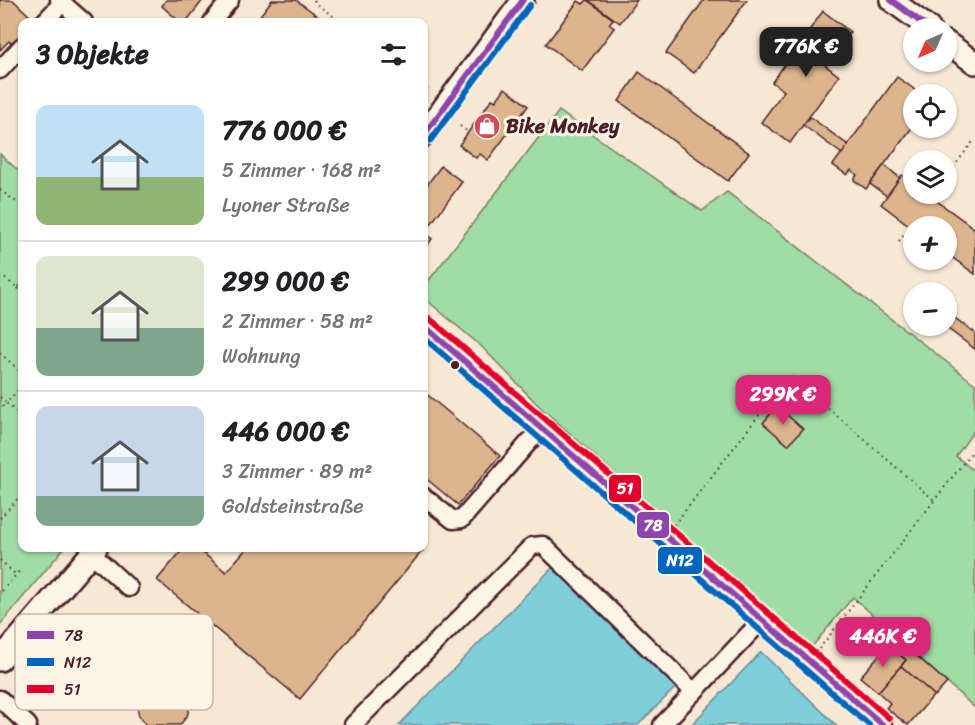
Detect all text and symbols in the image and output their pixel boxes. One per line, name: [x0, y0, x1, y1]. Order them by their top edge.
north arrow: [903, 18, 957, 72]
map controls: [903, 18, 957, 336]
pin: 776K €: [757, 27, 855, 78]
text: 776K €: [774, 29, 838, 64]
text: 3 Objekte: [36, 31, 149, 77]
icon: filters: [377, 38, 410, 71]
button: locate: [903, 84, 957, 138]
text: 776 000 €: [222, 107, 347, 153]
place label: Bike Monkey: [506, 109, 620, 144]
shop icon: Bike Monkey: [472, 111, 502, 141]
icon: home: [84, 129, 156, 201]
button: layers: [903, 150, 957, 204]
text: 5 Zimmer · 168 m²: [222, 153, 381, 188]
text: Lyoner Straße: [222, 188, 350, 223]
button: +: [903, 216, 957, 270]
text: 299 000 €: [222, 258, 349, 304]
icon: home: [84, 280, 156, 352]
button: −: [903, 282, 957, 336]
text: 2 Zimmer · 58 m²: [222, 304, 373, 339]
text: Wohnung: [222, 339, 301, 374]
unlabelled marker: [449, 359, 461, 371]
pin: 299K €: [734, 375, 832, 426]
text: 299K €: [750, 377, 816, 412]
text: 446 000 €: [222, 408, 349, 454]
icon: home: [84, 430, 156, 502]
text: 3 Zimmer · 89 m²: [222, 454, 372, 489]
line badge: 51: [608, 474, 642, 503]
text: 51: [617, 474, 633, 503]
text: Goldsteinstraße: [222, 489, 364, 524]
line badge: 78: [636, 511, 670, 539]
text: 78: [644, 511, 663, 540]
line badge: N12: [657, 546, 703, 575]
text: N12: [665, 546, 694, 575]
legend: [15, 614, 213, 710]
pin: 446K €: [834, 617, 932, 668]
text: 446K €: [850, 619, 917, 654]
text: 78: [64, 621, 83, 650]
text: N12: [64, 648, 91, 677]
text: 51: [64, 675, 81, 704]

